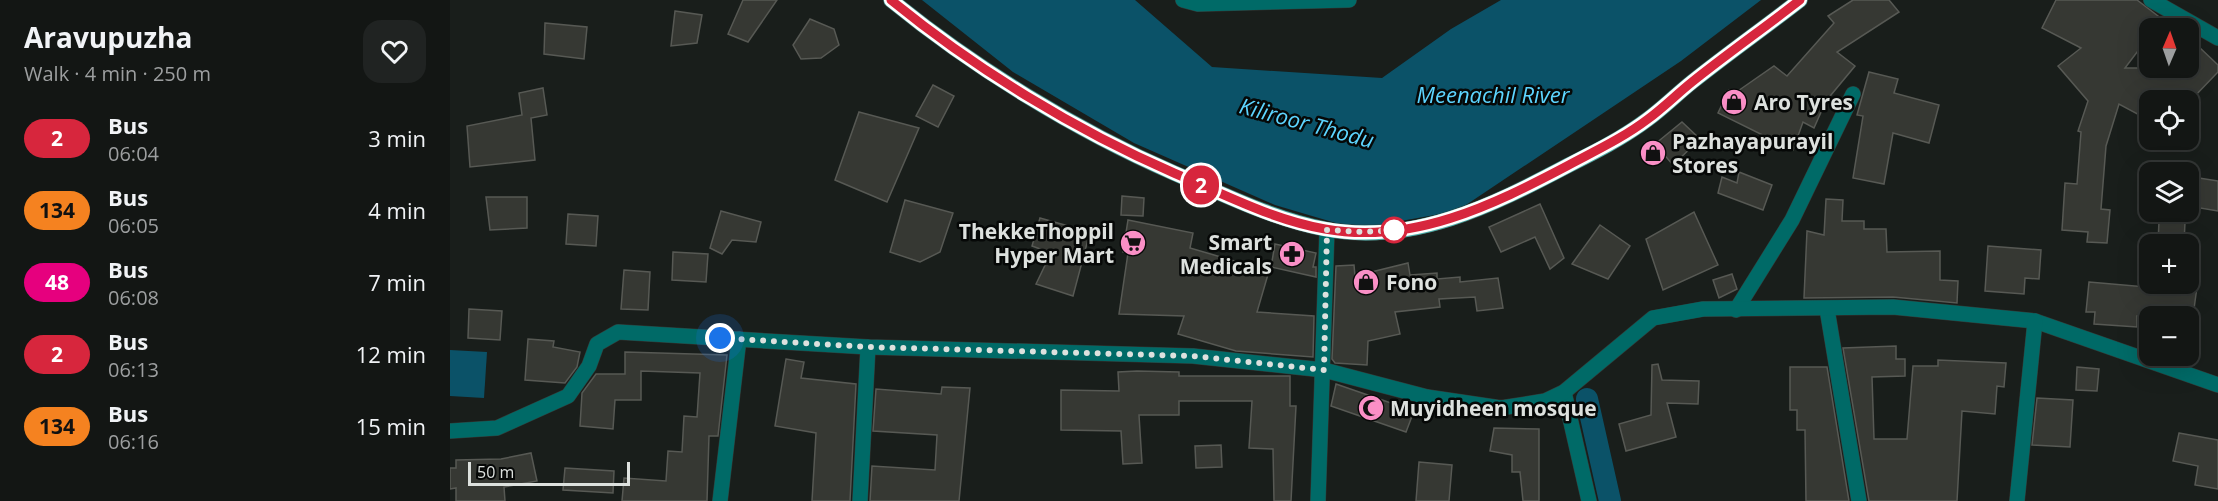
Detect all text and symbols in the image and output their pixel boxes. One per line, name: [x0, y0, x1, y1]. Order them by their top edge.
text: Aravupuzha: [24, 18, 192, 56]
north arrow: [2139, 18, 2199, 78]
map controls: [2139, 18, 2199, 366]
button: heart: [363, 20, 426, 83]
text: Walk · 4 min · 250 m: [24, 60, 211, 87]
water label: Meenachil River: [1417, 79, 1571, 109]
shop icon: Aro Tyres: [1719, 87, 1749, 117]
place label: Aro Tyres: [1754, 88, 1853, 116]
water label: Kiliroor Thodu: [1236, 90, 1378, 154]
button: locate: [2139, 90, 2199, 150]
text: Bus: [108, 110, 148, 140]
text: 3 min: [368, 123, 426, 153]
text: 2: [51, 124, 63, 152]
place label: Pazhayapurayil Stores: [1672, 127, 1833, 179]
shop icon: Pazhayapurayil Stores: [1638, 138, 1668, 168]
text: 06:04: [108, 140, 159, 167]
button: layers: [2139, 162, 2199, 222]
line badge: 2: [1182, 166, 1221, 204]
text: 2: [1195, 171, 1207, 199]
text: Bus: [108, 182, 148, 212]
text: 4 min: [368, 195, 426, 225]
text: 134: [39, 196, 75, 224]
text: 06:05: [108, 212, 159, 239]
place label: ThekkeThoppil Hyper Mart: [959, 217, 1114, 269]
unlabelled marker: [1381, 217, 1407, 243]
supermarket icon: ThekkeThoppil Hyper Mart: [1118, 228, 1148, 258]
place label: Smart Medicals: [1180, 228, 1272, 280]
button: +: [2139, 234, 2199, 294]
pharmacy icon: Smart Medicals: [1277, 239, 1307, 269]
text: Bus: [108, 254, 148, 284]
text: 7 min: [368, 267, 426, 297]
shop icon: Fono: [1351, 267, 1381, 297]
text: 48: [45, 268, 69, 296]
place label: Fono: [1386, 268, 1437, 296]
text: 06:08: [108, 284, 159, 311]
button: −: [2139, 306, 2199, 366]
your location: [705, 323, 735, 353]
text: Bus: [108, 326, 148, 356]
text: 12 min: [356, 339, 426, 369]
text: 2: [51, 340, 63, 368]
text: 06:13: [108, 356, 159, 383]
mosque icon: Muyidheen mosque: [1356, 393, 1386, 423]
place label: Muyidheen mosque: [1390, 394, 1597, 422]
text: Bus: [108, 398, 148, 428]
text: 15 min: [356, 411, 426, 441]
text: 134: [39, 412, 75, 440]
text: 06:16: [108, 428, 159, 455]
scale bar: [468, 459, 630, 486]
text: 50 m: [477, 461, 514, 483]

